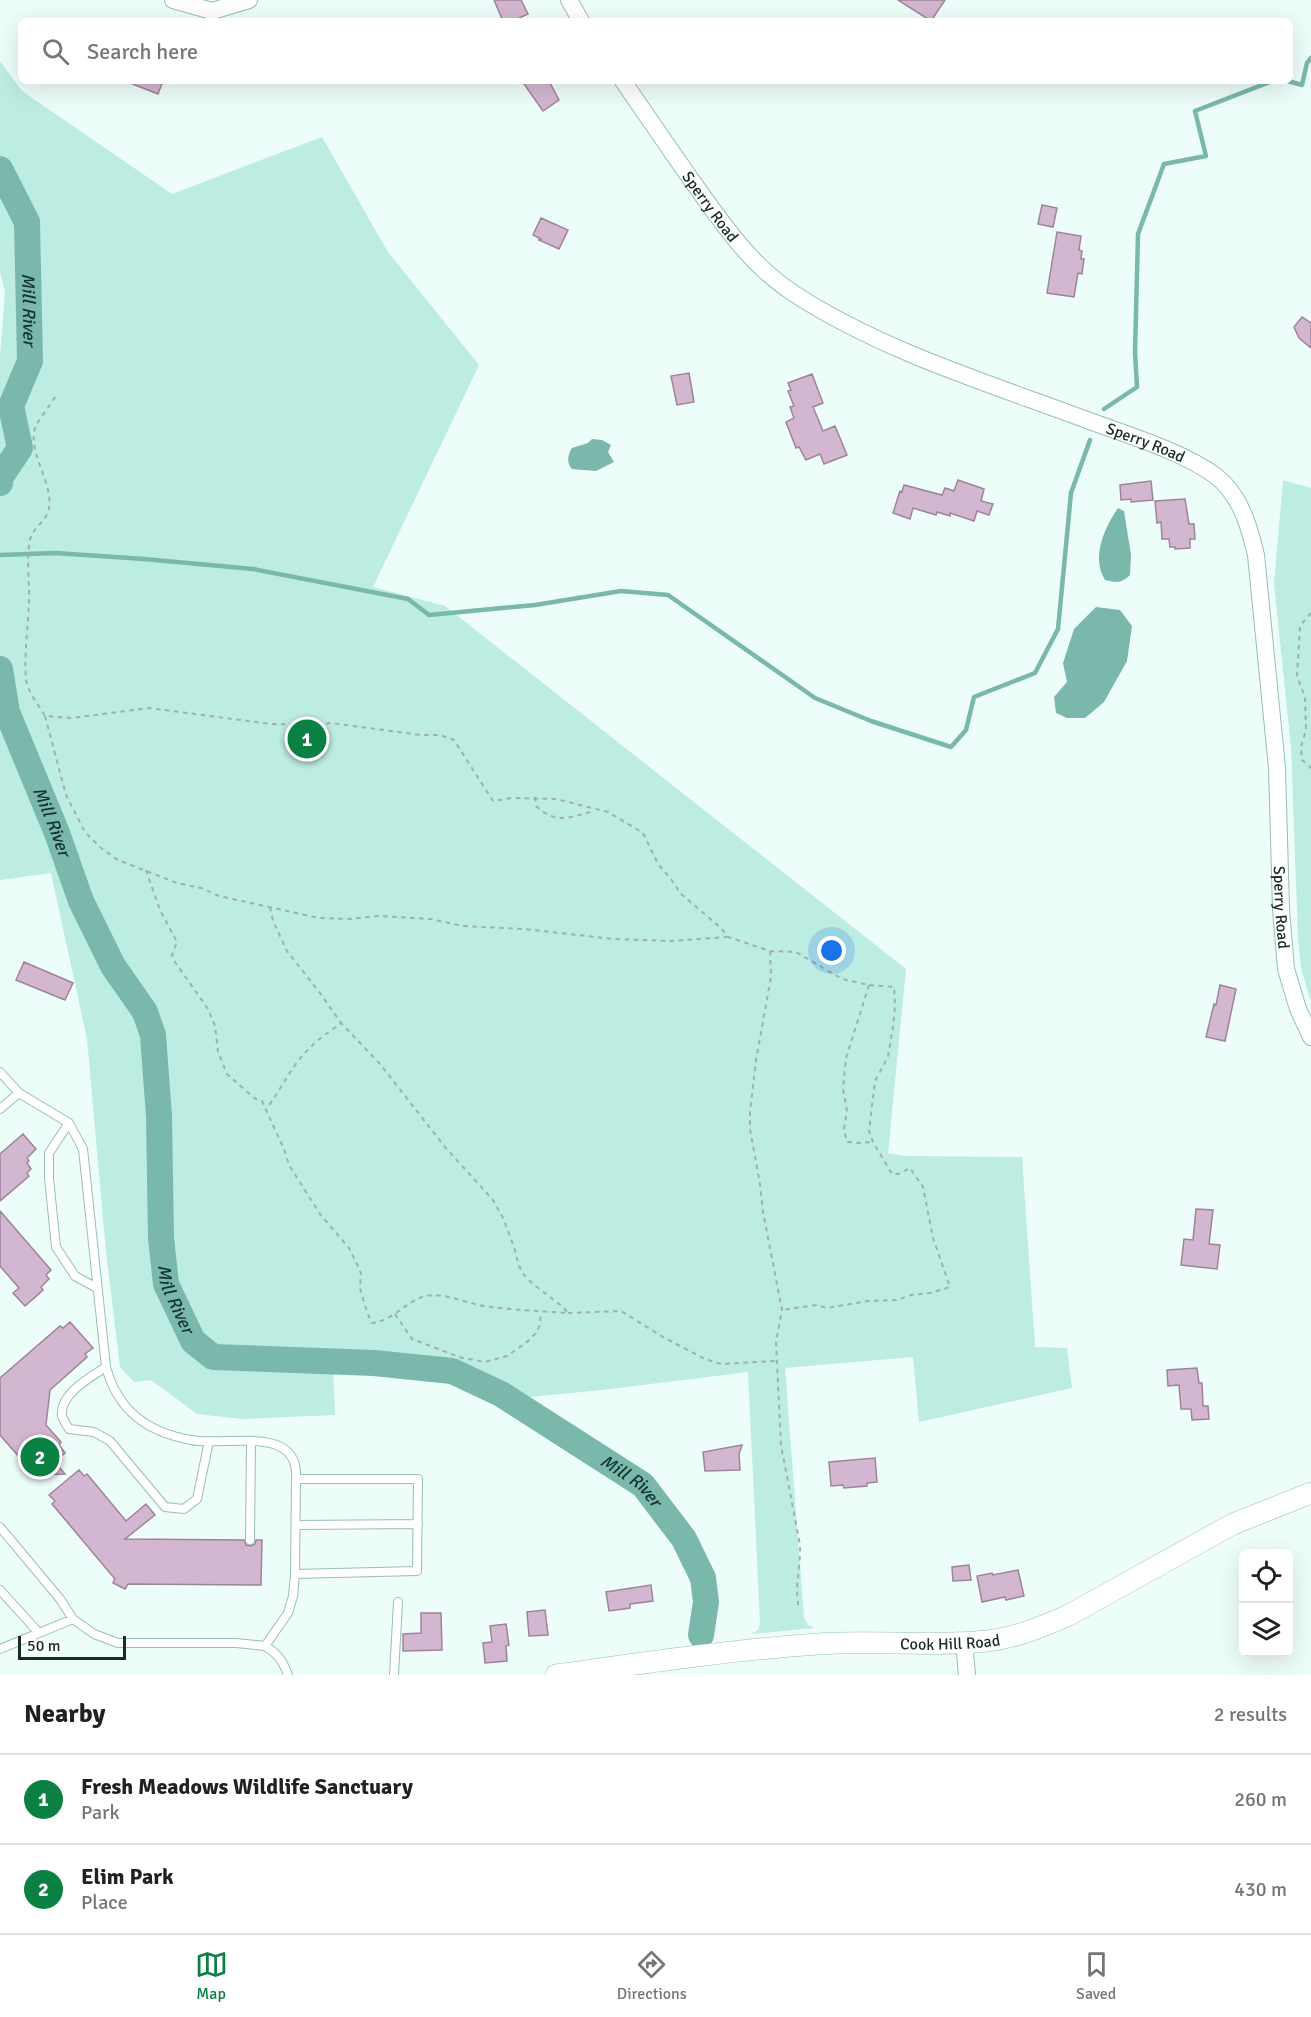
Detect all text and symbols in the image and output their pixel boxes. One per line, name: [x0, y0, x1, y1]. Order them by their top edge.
search box: [18, 18, 1293, 84]
icon: search: [39, 35, 72, 68]
text: Search here: [87, 38, 198, 65]
street label: Sperry Road: [677, 168, 743, 247]
water label: Mill River: [17, 273, 41, 349]
street label: Sperry Road: [1103, 419, 1188, 467]
pin: 1: [288, 716, 326, 762]
water label: Mill River: [28, 784, 76, 862]
street label: Sperry Road: [1269, 866, 1293, 950]
your location: [817, 936, 846, 965]
water label: Mill River: [153, 1264, 200, 1339]
pin: 2: [20, 1434, 60, 1480]
water label: Mill River: [596, 1450, 668, 1513]
map controls: [1239, 1549, 1293, 1657]
button: locate: [1239, 1549, 1293, 1603]
button: layers: [1239, 1603, 1293, 1657]
street label: Cook Hill Road: [900, 1630, 1002, 1655]
scale bar: [18, 1633, 126, 1660]
text: 50 m: [27, 1636, 61, 1656]
text: Nearby: [24, 1698, 105, 1730]
text: 2 results: [1214, 1702, 1287, 1727]
text: Fresh Meadows Wildlife Sanctuary: [81, 1773, 413, 1800]
text: 1: [38, 1787, 49, 1812]
text: 260 m: [1234, 1787, 1287, 1812]
text: Park: [81, 1800, 119, 1825]
text: Elim Park: [81, 1863, 173, 1890]
text: 2: [38, 1877, 49, 1902]
text: 430 m: [1234, 1877, 1287, 1902]
text: Place: [81, 1890, 128, 1915]
tab: Map: [195, 1948, 228, 2004]
tab: Directions: [617, 1948, 687, 2004]
tab: Saved: [1076, 1948, 1116, 2004]

